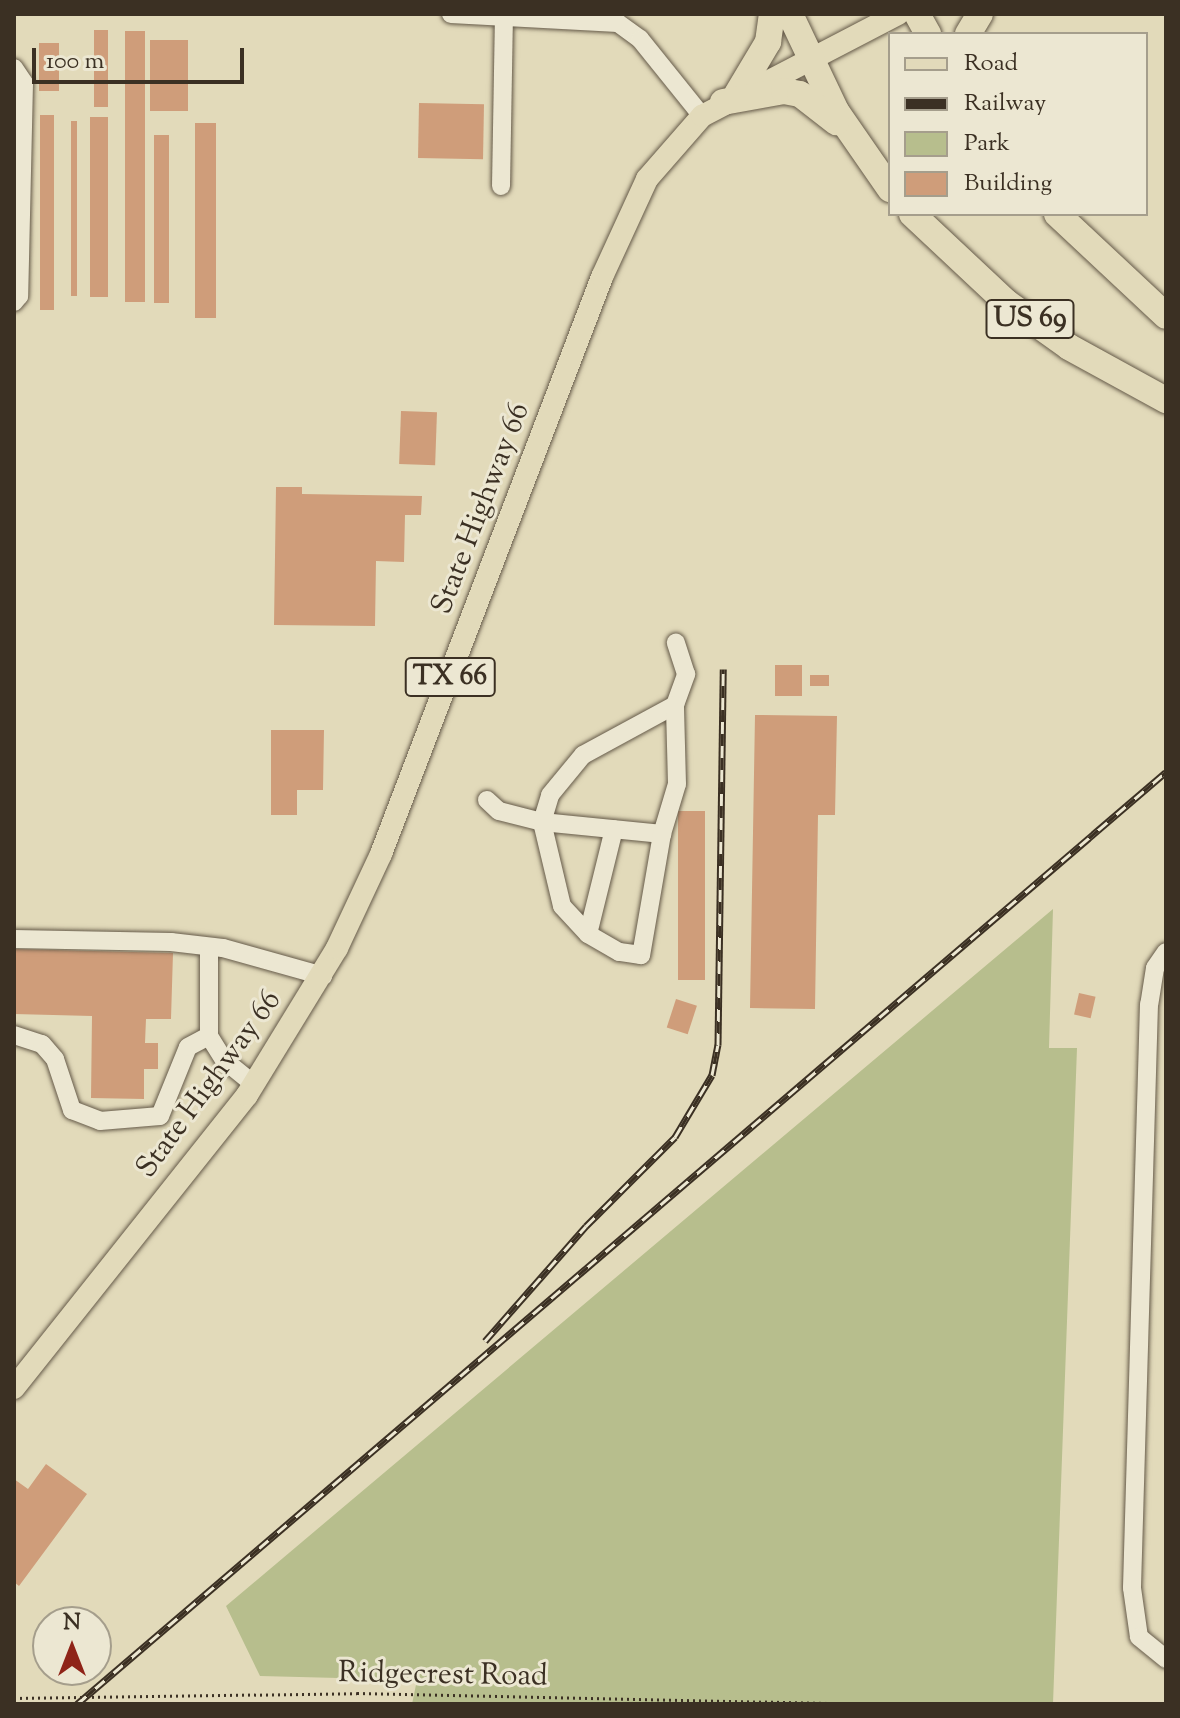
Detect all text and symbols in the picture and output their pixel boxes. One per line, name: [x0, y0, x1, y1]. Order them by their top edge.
scale bar: [36, 32, 248, 82]
legend: [888, 32, 1148, 216]
text: 100 m: [46, 45, 104, 79]
text: Road: [964, 47, 1018, 81]
text: Railway: [964, 87, 1046, 121]
text: Park: [964, 127, 1010, 161]
text: Building: [964, 167, 1052, 201]
road number: US 69: [984, 295, 1076, 343]
street label: State Highway 66: [425, 398, 539, 620]
road number: TX 66: [404, 653, 496, 701]
street label: State Highway 66: [130, 984, 290, 1186]
north arrow: [32, 1606, 112, 1686]
text: N: [63, 1608, 81, 1640]
street label: Ridgecrest Road: [338, 1656, 548, 1696]

